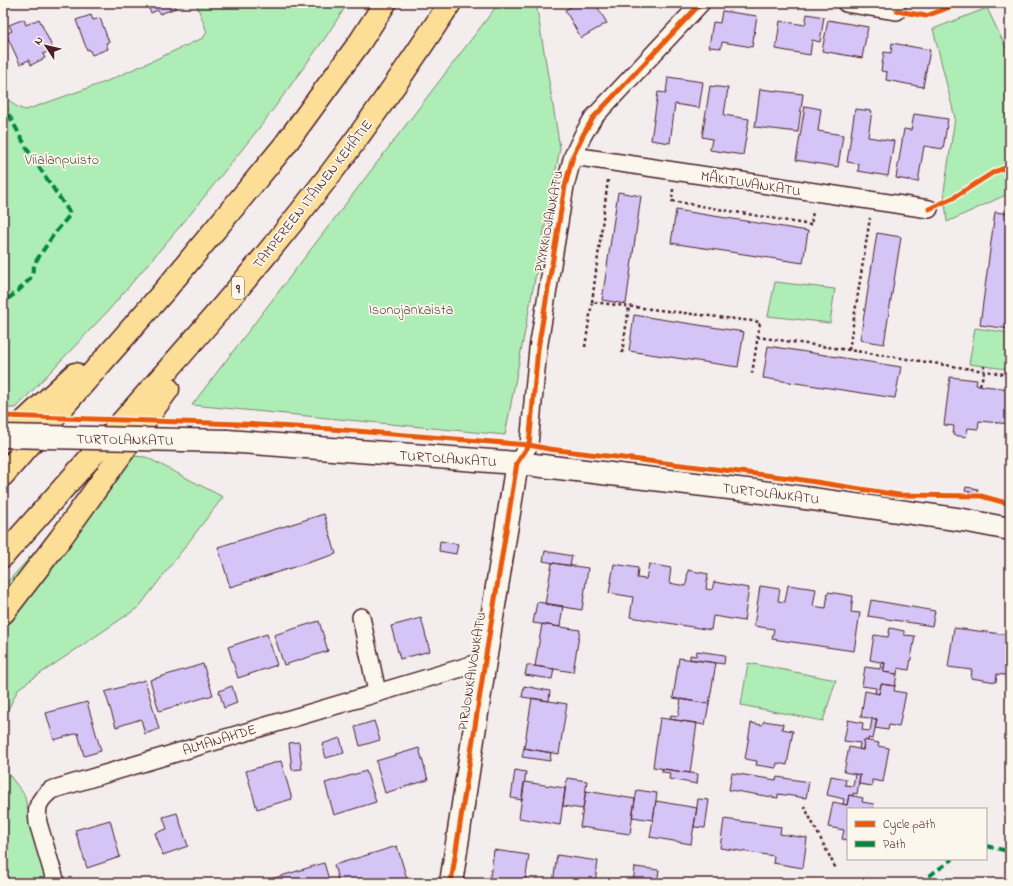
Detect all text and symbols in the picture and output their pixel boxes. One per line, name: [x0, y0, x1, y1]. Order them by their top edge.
north arrow: [26, 26, 66, 66]
text: N: [30, 33, 47, 48]
street label: TAMPEREEN ITÄINEN KEHÄTIE: [248, 116, 378, 274]
park label: Viialanpuisto: [24, 150, 99, 171]
street label: MÄKITUVANKATU: [699, 166, 802, 203]
street label: PYYKKIOJANKATU: [529, 168, 570, 274]
road number: 9: [232, 277, 244, 299]
park label: Isonojankaista: [369, 300, 453, 321]
street label: TURTOLANKATU: [76, 429, 174, 452]
street label: TURTOLANKATU: [399, 446, 497, 473]
street label: TURTOLANKATU: [721, 478, 821, 511]
street label: PIRJONKAIVONKATU: [453, 610, 492, 732]
street label: ALMANAHDE: [180, 719, 259, 762]
legend: [847, 808, 987, 860]
text: Cycle path: [883, 816, 935, 835]
text: Path: [883, 836, 906, 854]

